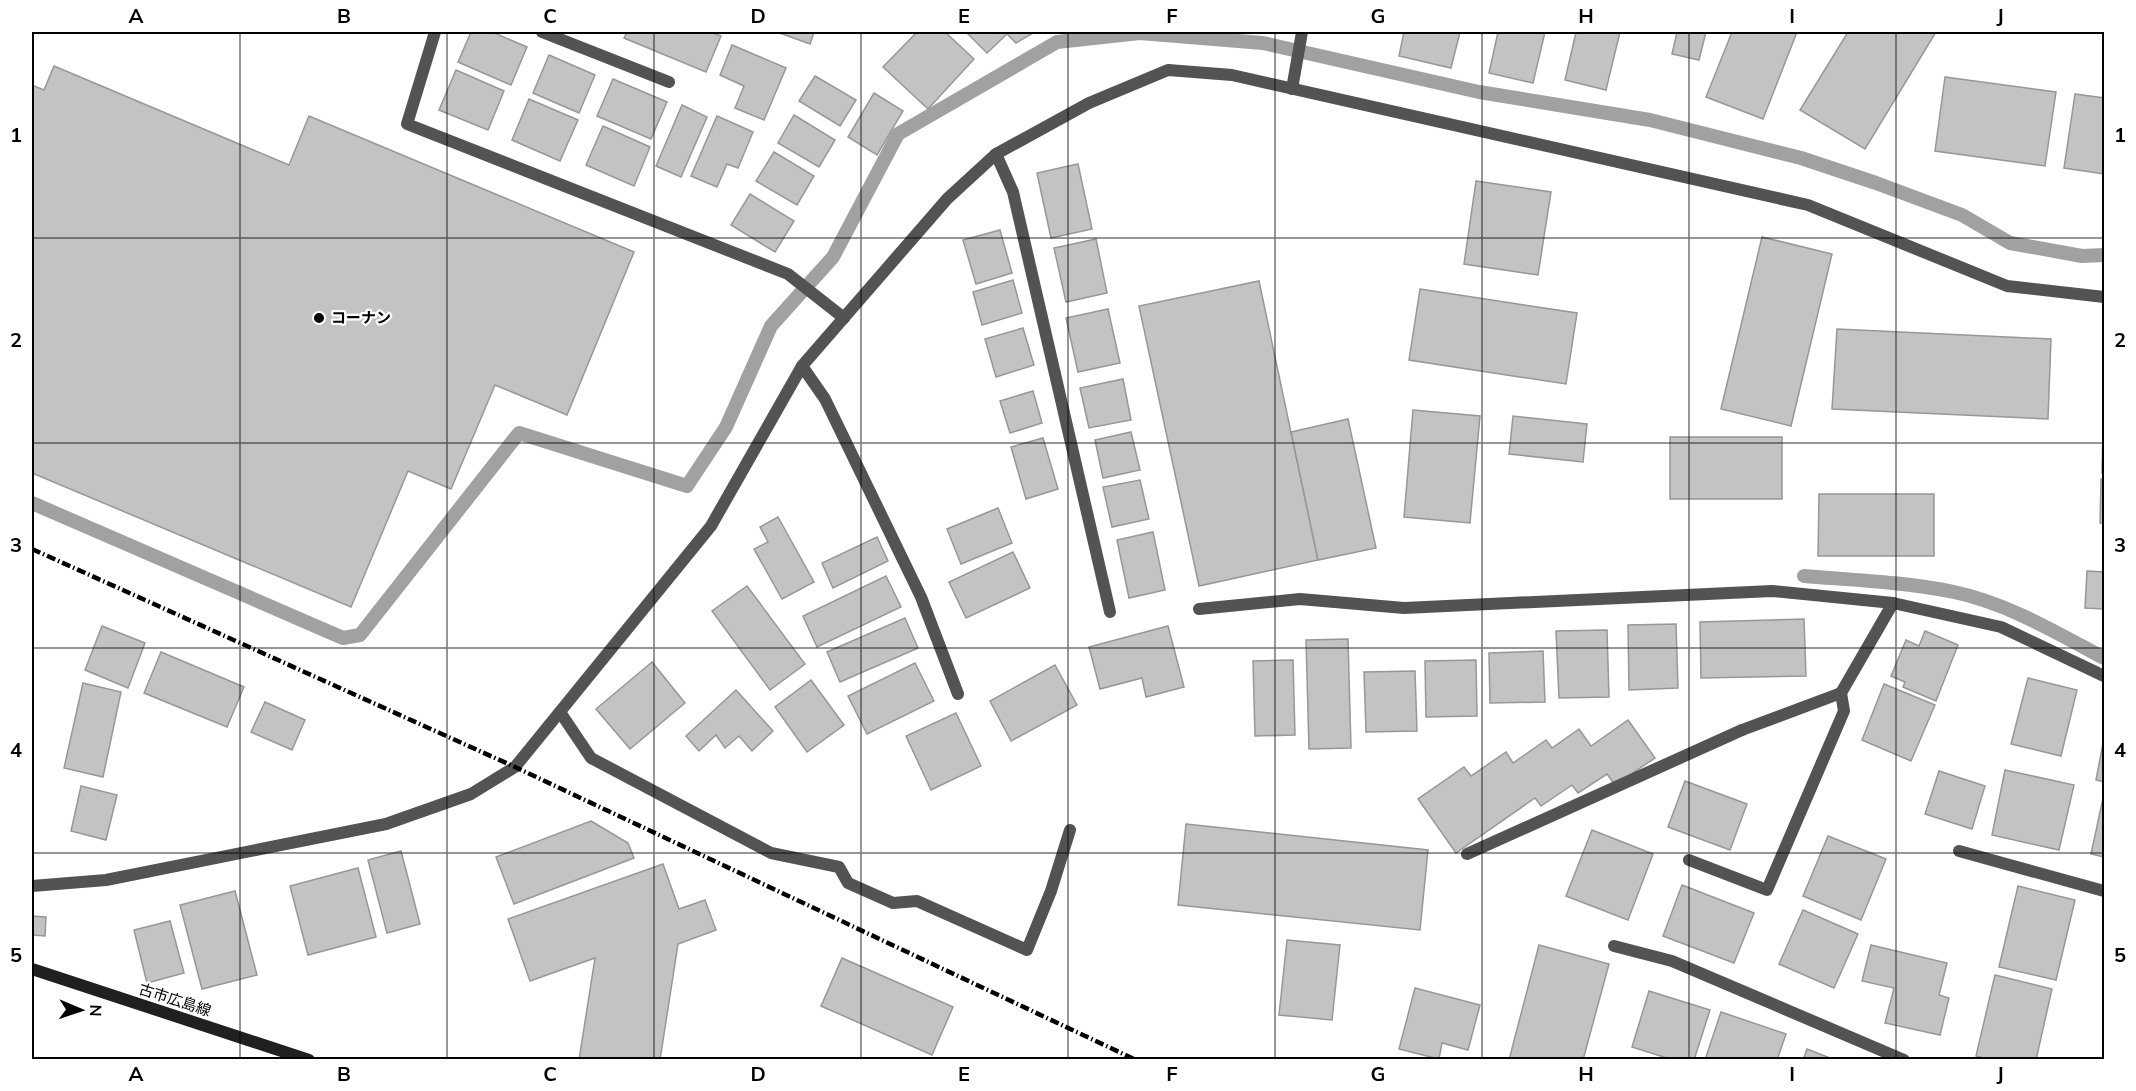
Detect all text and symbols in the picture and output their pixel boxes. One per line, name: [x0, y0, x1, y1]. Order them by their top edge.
text: A: [129, 3, 144, 28]
text: B: [337, 3, 351, 28]
text: C: [543, 3, 557, 28]
text: D: [750, 3, 766, 28]
text: E: [958, 3, 970, 28]
text: F: [1166, 3, 1178, 28]
text: G: [1371, 3, 1385, 28]
text: H: [1578, 3, 1594, 28]
text: I: [1789, 3, 1795, 28]
text: J: [1996, 3, 2004, 28]
text: 1: [10, 122, 22, 147]
text: 1: [2114, 122, 2126, 147]
place label: コーナン: [331, 308, 391, 327]
marker: コーナン: [312, 311, 326, 325]
text: 2: [10, 327, 22, 352]
text: 2: [2114, 327, 2126, 352]
text: 3: [10, 532, 22, 557]
text: 3: [2114, 532, 2126, 557]
text: 4: [10, 737, 22, 762]
text: 4: [2114, 737, 2126, 762]
text: 5: [10, 942, 22, 967]
text: 5: [2114, 942, 2126, 967]
street label: 古市広島線: [137, 979, 214, 1020]
north arrow: [51, 980, 111, 1040]
text: N: [86, 1004, 106, 1017]
text: A: [129, 1061, 144, 1086]
text: B: [337, 1061, 351, 1086]
text: C: [543, 1061, 557, 1086]
text: D: [750, 1061, 766, 1086]
text: E: [958, 1061, 970, 1086]
text: F: [1166, 1061, 1178, 1086]
text: G: [1371, 1061, 1385, 1086]
text: H: [1578, 1061, 1594, 1086]
text: I: [1789, 1061, 1795, 1086]
text: J: [1996, 1061, 2004, 1086]

